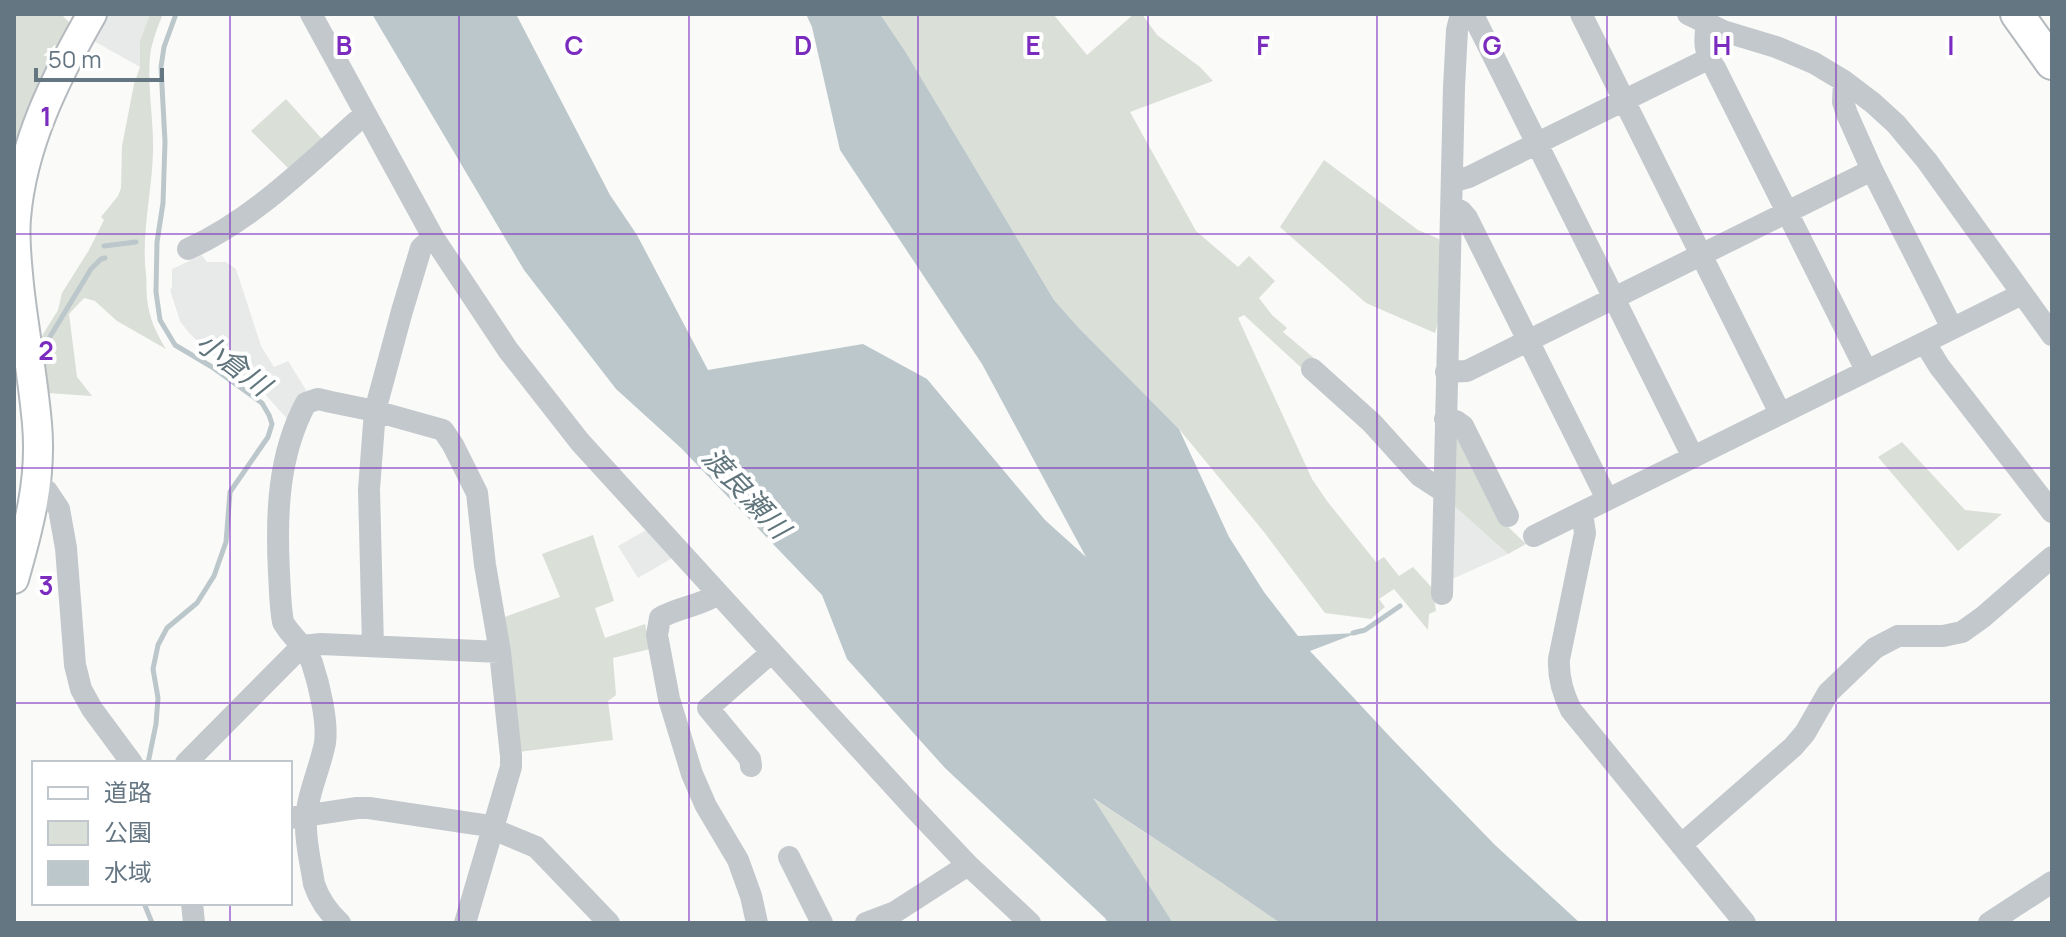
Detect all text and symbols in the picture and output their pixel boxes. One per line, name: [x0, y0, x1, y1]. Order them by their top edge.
text: B: [336, 27, 352, 63]
text: C: [564, 27, 584, 63]
text: D: [794, 27, 812, 63]
text: E: [1025, 27, 1041, 63]
text: F: [1256, 27, 1270, 63]
text: G: [1482, 27, 1502, 63]
text: H: [1713, 27, 1731, 63]
text: I: [1947, 27, 1955, 63]
scale bar: [36, 32, 162, 82]
text: 50 m: [48, 42, 102, 75]
text: 1: [40, 98, 52, 134]
water label: 小倉川: [189, 323, 281, 405]
text: 2: [38, 332, 54, 368]
water label: 渡良瀬川: [695, 438, 801, 548]
text: 3: [38, 567, 54, 603]
legend: [32, 761, 292, 905]
text: 道路: [104, 775, 152, 808]
text: 公園: [104, 815, 152, 848]
text: 水域: [104, 855, 152, 888]

